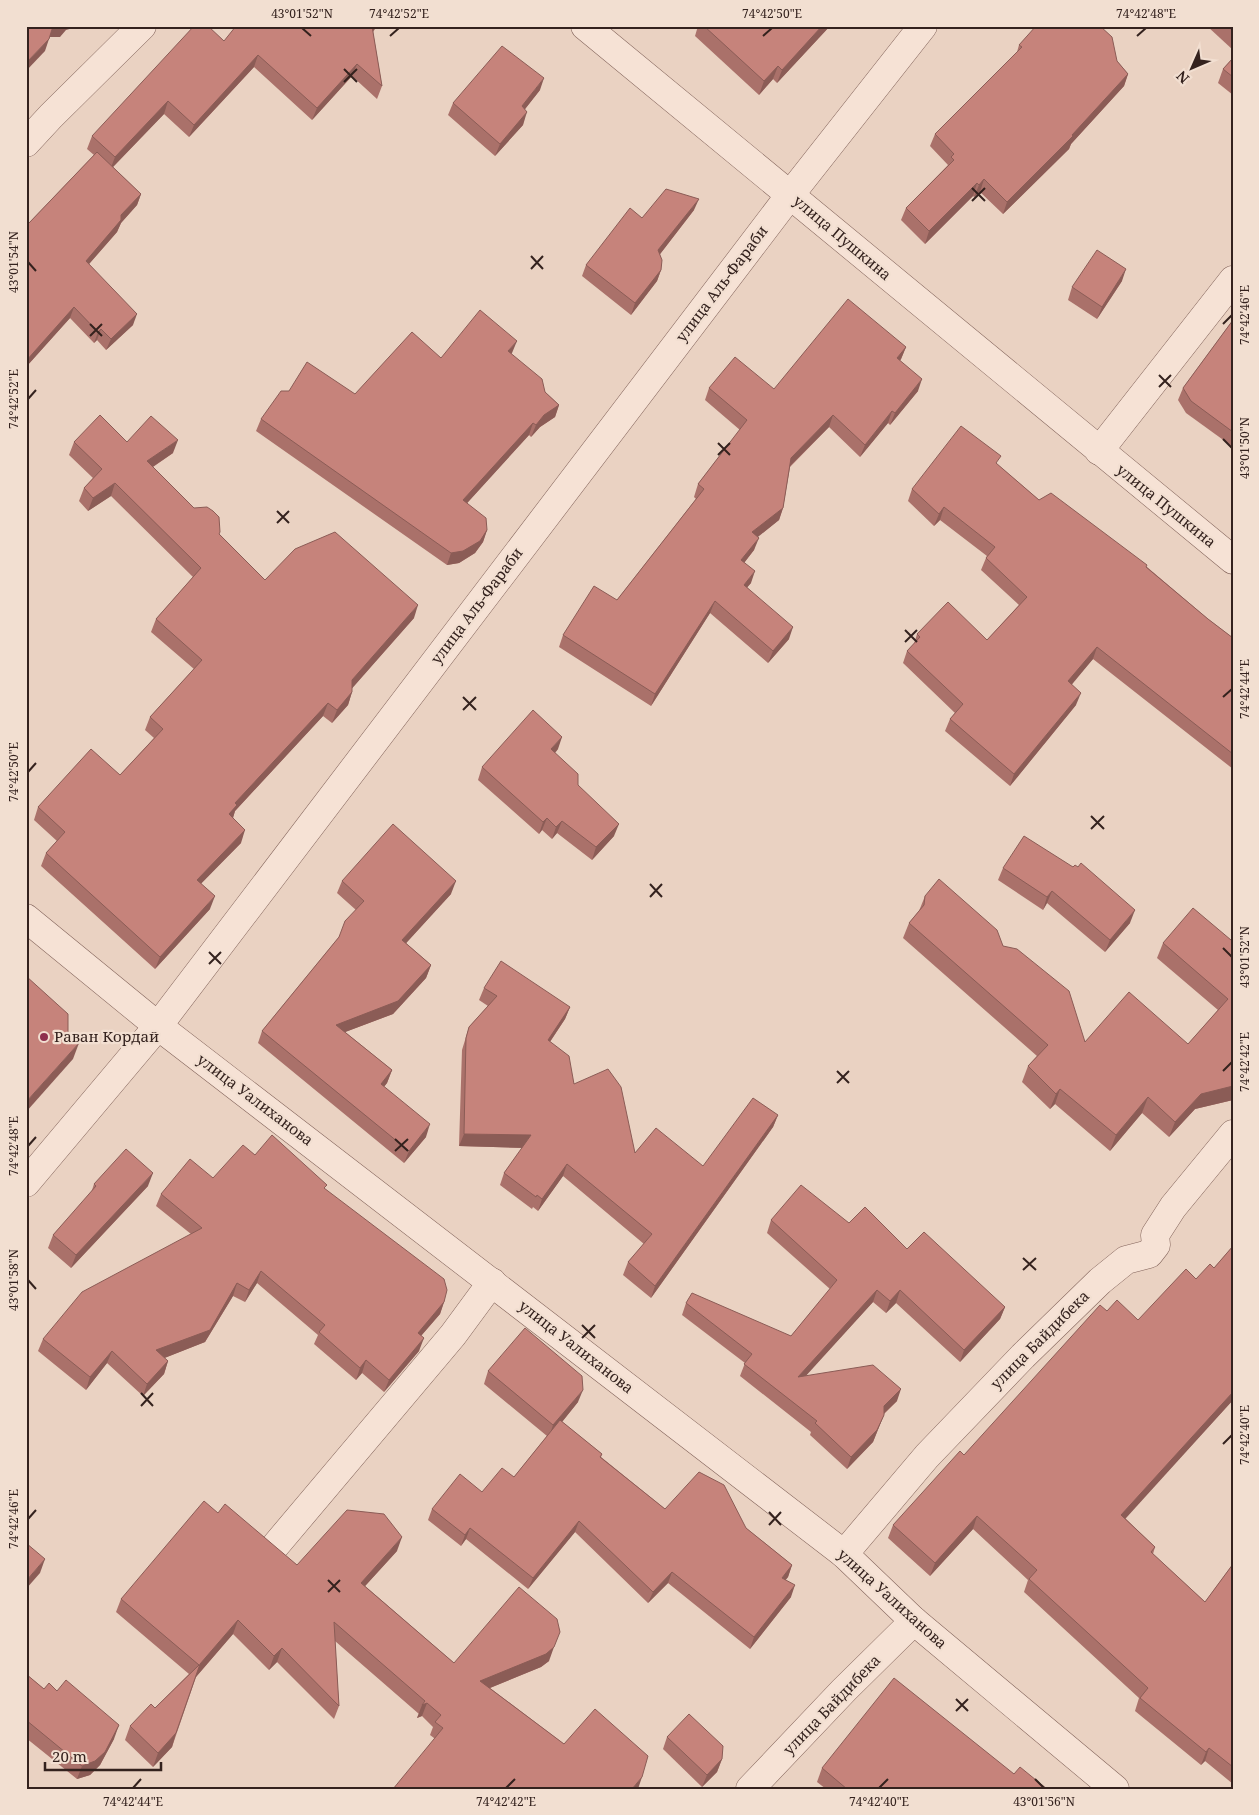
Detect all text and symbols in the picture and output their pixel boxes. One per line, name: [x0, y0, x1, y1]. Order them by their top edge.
text: 43°01'52"N: [271, 5, 333, 22]
text: 74°42'52"E: [369, 5, 429, 22]
text: 74°42'50"E: [742, 5, 802, 22]
text: 74°42'48"E: [1116, 5, 1176, 22]
north arrow: [1166, 42, 1216, 92]
text: N: [1172, 67, 1193, 88]
street label: улица Пушкина: [789, 190, 896, 284]
street label: улица Аль-Фараби: [671, 221, 772, 346]
text: 43°01'54"N: [5, 231, 22, 293]
text: 74°42'46"E: [1236, 285, 1253, 345]
text: 74°42'52"E: [5, 369, 22, 429]
text: 43°01'50"N: [1236, 417, 1253, 479]
street label: улица Пушкина: [1113, 459, 1220, 551]
street label: улица Аль-Фараби: [426, 543, 527, 668]
text: 74°42'44"E: [1236, 659, 1253, 719]
text: 74°42'50"E: [5, 742, 22, 802]
text: 43°01'52"N: [1236, 926, 1253, 988]
place label: Раван Кордай: [54, 1026, 159, 1046]
marker: Раван Кордай: [38, 1031, 50, 1043]
text: 74°42'42"E: [1236, 1032, 1253, 1092]
street label: улица Уалиханова: [193, 1049, 318, 1150]
text: 74°42'48"E: [5, 1116, 22, 1176]
text: 43°01'58"N: [5, 1249, 22, 1311]
street label: улица Байдибека: [986, 1286, 1093, 1393]
street label: улица Уалиханова: [515, 1295, 638, 1397]
text: 74°42'40"E: [1236, 1405, 1253, 1465]
text: 74°42'46"E: [5, 1489, 22, 1549]
street label: улица Уалиханова: [834, 1544, 952, 1653]
street label: улица Байдибека: [778, 1650, 884, 1759]
scale bar: [45, 1740, 161, 1772]
text: 20 m: [52, 1746, 87, 1766]
text: 74°42'44"E: [103, 1793, 163, 1810]
text: 74°42'42"E: [476, 1793, 536, 1810]
text: 74°42'40"E: [849, 1793, 909, 1810]
text: 43°01'56"N: [1013, 1793, 1075, 1810]

